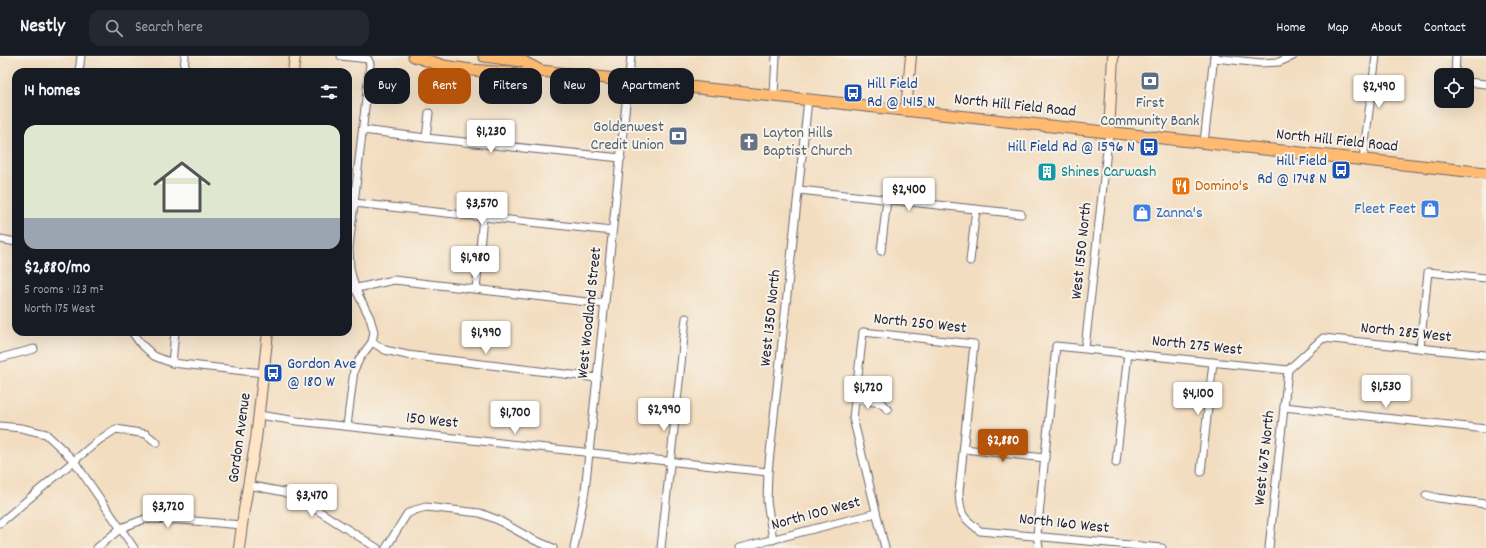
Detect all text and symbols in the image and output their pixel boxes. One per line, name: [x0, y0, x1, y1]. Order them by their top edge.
search box: [89, 10, 369, 46]
text: Nestly: [20, 14, 65, 41]
icon: search: [103, 17, 125, 39]
text: Search here: [135, 17, 203, 39]
text: Home: [1276, 18, 1305, 38]
text: Map: [1327, 18, 1349, 38]
text: About: [1371, 18, 1402, 38]
text: Contact: [1424, 18, 1466, 38]
chip: Buy: [364, 68, 410, 104]
chip: Rent: [418, 68, 471, 104]
chip: Filters: [479, 68, 542, 104]
chip: New: [550, 68, 600, 104]
chip: Apartment: [608, 68, 694, 104]
map controls: [1434, 68, 1474, 108]
button: locate: [1434, 68, 1474, 108]
bank icon: First Community Bank: [1139, 70, 1161, 92]
place label: Hill Field Rd @ 1415 N: [867, 73, 935, 114]
pin: $2,490: [1346, 75, 1412, 109]
text: $2,490: [1362, 78, 1396, 97]
text: 14 homes: [24, 80, 80, 104]
icon: filters: [318, 81, 340, 103]
bus stop icon: Hill Field Rd @ 1415 N: [842, 82, 864, 104]
street label: North Hill Field Road: [953, 88, 1077, 124]
place label: First Community Bank: [1100, 92, 1200, 133]
place label: Goldenwest Credit Union: [591, 116, 664, 157]
pin: $1,230: [458, 120, 524, 154]
place label: Layton Hills Baptist Church: [763, 122, 852, 163]
text: $1,230: [476, 123, 506, 142]
street label: North Hill Field Road: [1275, 123, 1399, 159]
bank icon: Goldenwest Credit Union: [667, 125, 689, 147]
church icon: Layton Hills Baptist Church: [738, 131, 760, 153]
place label: Hill Field Rd @ 1596 N: [1007, 136, 1135, 159]
bus stop icon: Hill Field Rd @ 1596 N: [1138, 136, 1160, 158]
place label: Hill Field Rd @ 1748 N: [1257, 150, 1327, 191]
icon: home: [146, 151, 218, 223]
bus stop icon: Hill Field Rd @ 1748 N: [1330, 159, 1352, 181]
building icon: Shines Carwash: [1036, 161, 1058, 183]
place label: Shines Carwash: [1061, 161, 1156, 184]
restaurant icon: Domino's: [1170, 175, 1192, 197]
place label: Domino's: [1195, 175, 1249, 198]
pin: $2,400: [876, 178, 942, 212]
text: $2,400: [892, 181, 926, 200]
pin: $3,570: [449, 192, 515, 226]
text: $3,570: [466, 195, 498, 214]
place label: Fleet Feet: [1354, 198, 1416, 221]
shop icon: Fleet Feet: [1419, 198, 1441, 220]
street label: West 1550 North: [1065, 201, 1099, 301]
shop icon: Zanna's: [1131, 202, 1153, 224]
place label: Zanna's: [1156, 202, 1203, 225]
pin: $1,980: [442, 246, 508, 280]
street label: West Woodland Street: [572, 246, 608, 380]
text: $1,980: [460, 249, 490, 268]
text: $2,880/mo: [24, 257, 90, 281]
street label: West 1350 North: [754, 269, 788, 367]
text: 5 rooms · 123 m²: [24, 281, 104, 300]
text: North 175 West: [24, 300, 95, 319]
street label: North 250 West: [872, 308, 968, 340]
street label: North 285 West: [1359, 317, 1453, 349]
pin: $1,990: [453, 321, 519, 355]
text: $1,990: [471, 324, 501, 343]
street label: North 275 West: [1151, 330, 1243, 362]
place label: Gordon Ave @ 180 W: [287, 353, 356, 394]
bus stop icon: Gordon Ave @ 180 W: [262, 362, 284, 384]
pin: $1,530: [1353, 375, 1419, 409]
pin: $1,720: [835, 376, 901, 410]
text: $1,530: [1371, 378, 1401, 397]
text: $1,720: [853, 379, 883, 398]
pin: $4,100: [1165, 382, 1231, 416]
text: $4,100: [1182, 385, 1214, 404]
street label: Gordon Avenue: [222, 392, 258, 484]
pin: $2,990: [631, 398, 697, 432]
pin: $1,700: [482, 401, 548, 435]
text: $2,990: [647, 401, 681, 420]
text: $1,700: [499, 404, 531, 423]
street label: 150 West: [405, 407, 459, 435]
street label: West 1675 North: [1249, 409, 1281, 507]
pin: $2,880: [970, 429, 1036, 463]
text: $2,880: [987, 432, 1019, 451]
pin: $3,470: [279, 484, 345, 518]
text: $3,470: [296, 487, 328, 506]
street label: North 100 West: [769, 491, 863, 537]
pin: $3,720: [135, 495, 201, 529]
text: $3,720: [152, 498, 184, 517]
street label: North 160 West: [1018, 508, 1110, 540]

